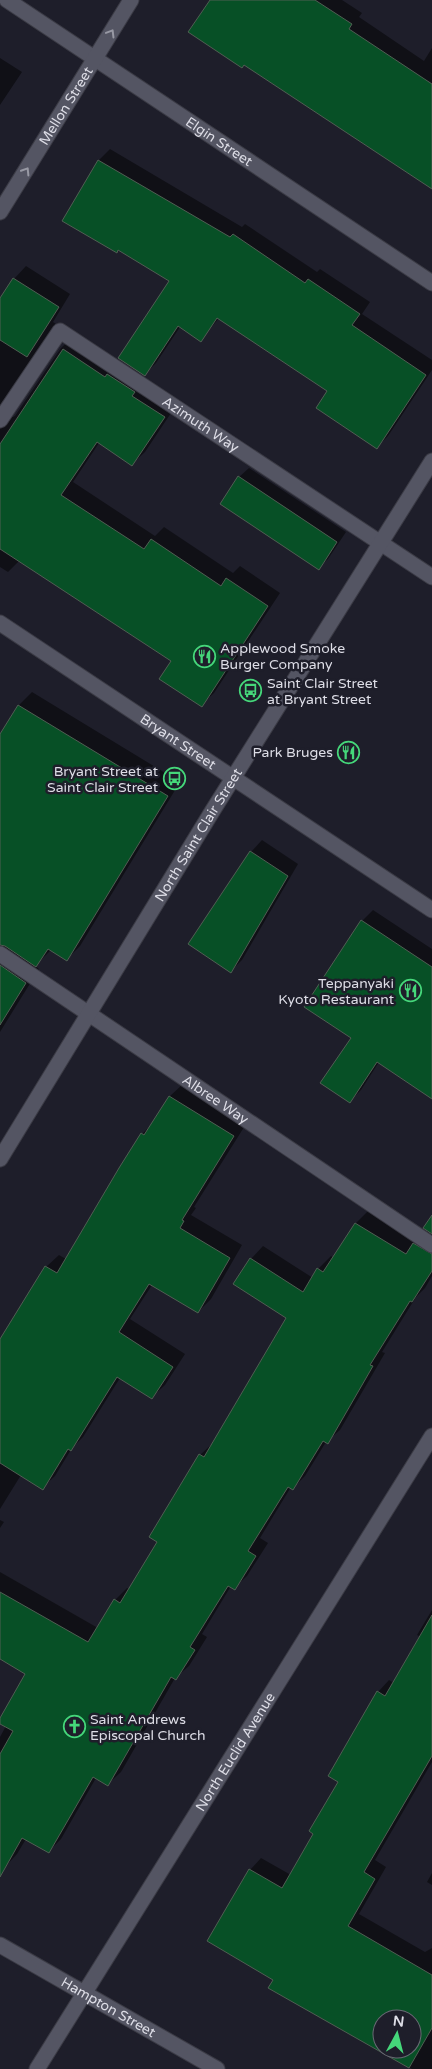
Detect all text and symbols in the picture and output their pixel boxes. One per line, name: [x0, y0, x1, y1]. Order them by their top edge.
one-way arrow: [104, 29, 114, 38]
street label: Mellon Street: [36, 63, 97, 148]
street label: Elgin Street: [182, 113, 256, 171]
one-way arrow: [19, 167, 29, 176]
street label: Azimuth Way: [159, 393, 242, 456]
place label: Applewood Smoke Burger Company: [220, 640, 345, 673]
restaurant icon: Applewood Smoke Burger Company: [192, 644, 216, 668]
place label: Saint Clair Street at Bryant Street: [267, 675, 379, 708]
bus stop icon: Saint Clair Street at Bryant Street: [239, 679, 263, 703]
street label: Bryant Street: [137, 710, 220, 774]
restaurant icon: Park Bruges: [337, 740, 361, 764]
place label: Park Bruges: [252, 744, 333, 761]
place label: Bryant Street at Saint Clair Street: [47, 763, 159, 796]
street label: North Saint Clair Street: [151, 765, 246, 905]
bus stop icon: Bryant Street at Saint Clair Street: [162, 767, 186, 791]
place label: Teppanyaki Kyoto Restaurant: [278, 975, 395, 1008]
restaurant icon: Teppanyaki Kyoto Restaurant: [398, 979, 422, 1003]
street label: Albree Way: [179, 1071, 252, 1128]
street label: North Euclid Avenue: [192, 1689, 279, 1815]
place label: Saint Andrews Episcopal Church: [90, 1711, 206, 1744]
church icon: Saint Andrews Episcopal Church: [62, 1715, 86, 1739]
street label: Hampton Street: [58, 1974, 159, 2041]
north arrow: [372, 2009, 422, 2059]
text: N: [392, 2012, 405, 2031]

